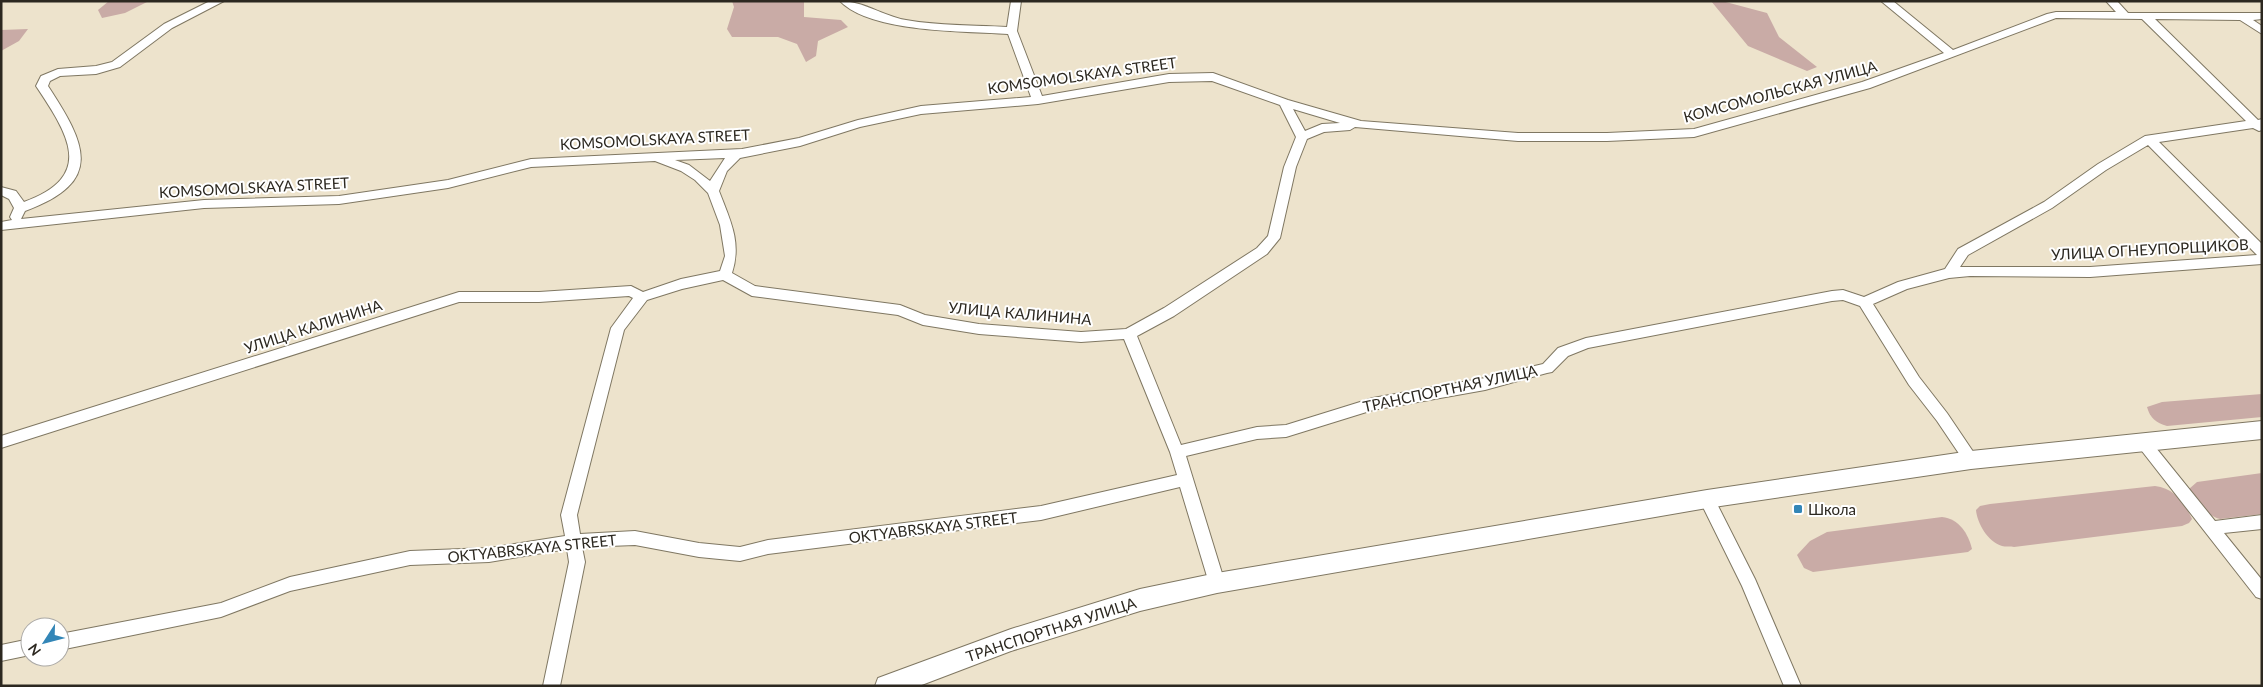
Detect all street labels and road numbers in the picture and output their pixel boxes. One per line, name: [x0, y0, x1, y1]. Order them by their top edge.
street label: KOMSOMOLSKAYA STREET: [986, 53, 1178, 97]
street label: КОМСОМОЛЬСКАЯ УЛИЦА: [1681, 56, 1880, 126]
street label: KOMSOMOLSKAYA STREET: [559, 125, 751, 153]
street label: KOMSOMOLSKAYA STREET: [158, 173, 350, 201]
street label: УЛИЦА ОГНЕУПОРЩИКОВ: [2051, 235, 2249, 263]
street label: УЛИЦА КАЛИНИНА: [242, 295, 385, 357]
street label: УЛИЦА КАЛИНИНА: [948, 298, 1093, 328]
street label: ТРАНСПОРТНАЯ УЛИЦА: [1361, 361, 1540, 415]
street label: OKTYABRSKAYA STREET: [848, 508, 1019, 546]
street label: OKTYABRSKAYA STREET: [447, 530, 618, 566]
street label: ТРАНСПОРТНАЯ УЛИЦА: [964, 593, 1139, 665]

